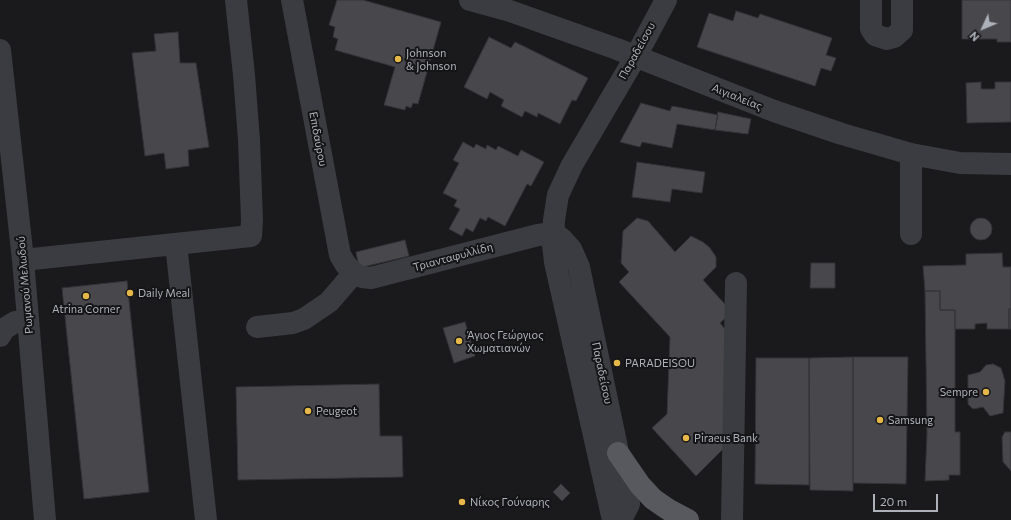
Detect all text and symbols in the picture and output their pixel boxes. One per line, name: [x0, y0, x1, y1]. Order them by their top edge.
north arrow: [963, 8, 1003, 48]
street label: Παραδείσου: [616, 20, 658, 82]
text: N: [966, 29, 982, 44]
place label: Johnson & Johnson: [406, 46, 456, 72]
marker: Johnson & Johnson: [393, 54, 403, 64]
street label: Αιγιαλείας: [710, 81, 764, 113]
street label: Επιδαύρου: [306, 111, 330, 167]
street label: Ρωμανού Μελωδού: [14, 236, 36, 334]
street label: Τριανταφυλλίδη: [412, 240, 494, 274]
place label: Daily Meal: [138, 286, 190, 300]
marker: Daily Meal: [125, 288, 135, 298]
marker: Atrina Corner: [81, 291, 91, 301]
place label: Atrina Corner: [52, 302, 120, 316]
place label: Άγιος Γεώργιος Χωματιανών: [467, 328, 544, 354]
marker: Άγιος Γεώργιος Χωματιανών: [454, 336, 464, 346]
street label: Παραδείσου: [589, 341, 615, 405]
place label: PARADEISOU: [625, 356, 695, 370]
marker: PARADEISOU: [612, 358, 622, 368]
place label: Sempre: [940, 385, 978, 399]
marker: Sempre: [981, 387, 991, 397]
place label: Peugeot: [316, 404, 357, 418]
marker: Peugeot: [303, 406, 313, 416]
place label: Samsung: [888, 413, 933, 427]
marker: Samsung: [875, 415, 885, 425]
place label: Piraeus Bank: [694, 431, 758, 445]
marker: Piraeus Bank: [681, 433, 691, 443]
scale bar: [875, 486, 940, 512]
text: 20 m: [880, 494, 907, 508]
place label: Νίκος Γούναρης: [470, 495, 550, 509]
marker: Νίκος Γούναρης: [457, 497, 467, 507]

